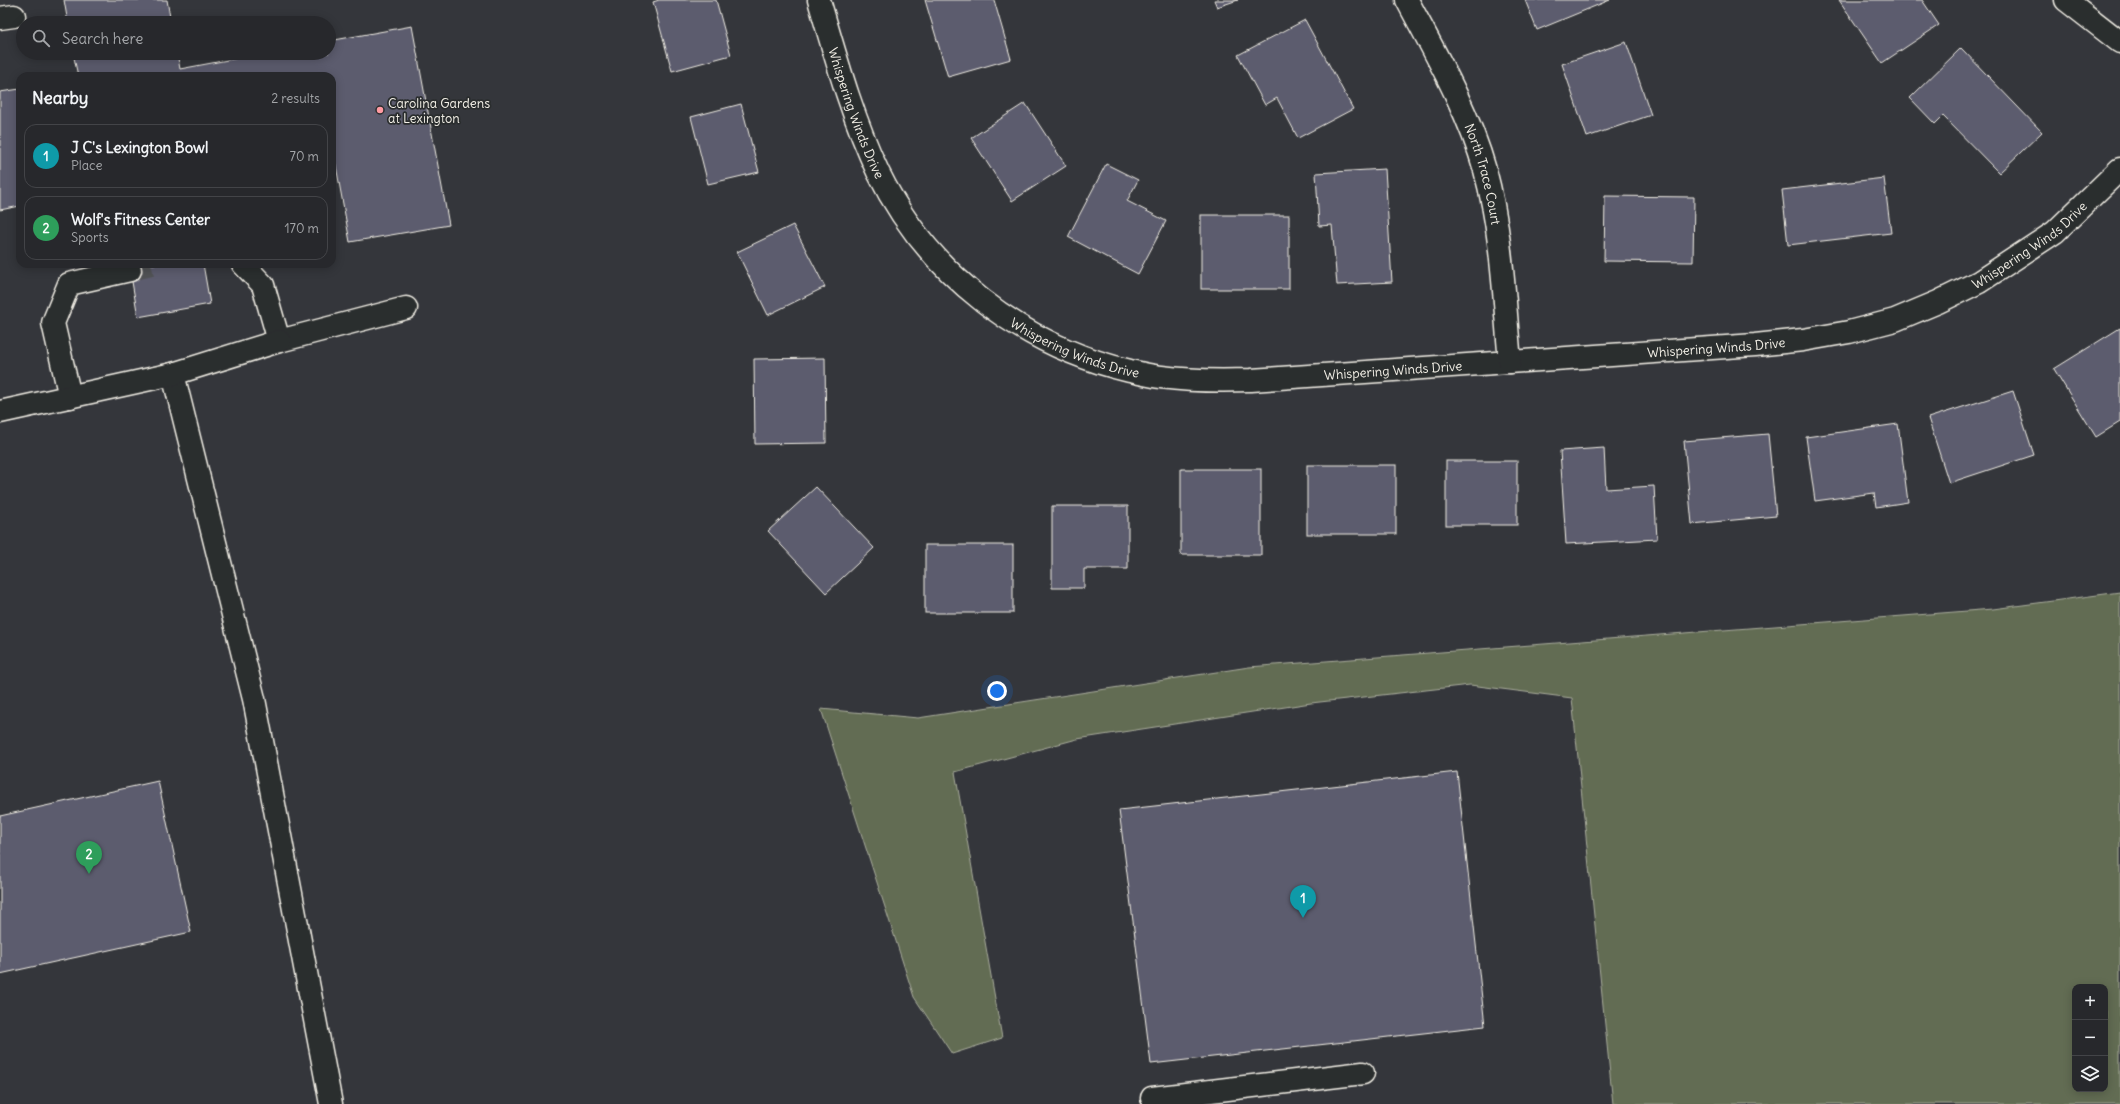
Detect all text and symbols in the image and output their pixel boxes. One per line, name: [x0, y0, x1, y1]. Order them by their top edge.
search box: [16, 16, 336, 60]
icon: search: [30, 27, 52, 49]
text: Search here: [62, 29, 143, 48]
street label: Whispering Winds Drive: [825, 45, 888, 181]
text: Nearby: [32, 87, 88, 109]
text: 2 results: [271, 90, 320, 107]
place label: Carolina Gardens at Lexington: [388, 95, 490, 127]
marker: Carolina Gardens at Lexington: [375, 105, 385, 115]
street label: North Trace Court: [1461, 121, 1505, 227]
text: J C's Lexington Bowl: [71, 138, 208, 157]
text: 1: [43, 148, 49, 165]
text: 70 m: [290, 148, 319, 165]
text: Place: [71, 157, 102, 174]
street label: Whispering Winds Drive: [1969, 198, 2090, 293]
text: Wolf's Fitness Center: [71, 210, 210, 229]
text: 2: [42, 220, 50, 237]
text: 170 m: [284, 220, 319, 237]
text: Sports: [71, 229, 109, 246]
street label: Whispering Winds Drive: [1007, 314, 1141, 381]
street label: Whispering Winds Drive: [1647, 333, 1786, 361]
street label: Whispering Winds Drive: [1323, 357, 1463, 383]
your location: [987, 681, 1007, 701]
pin: 2: [76, 841, 102, 874]
pin: 1: [1290, 885, 1316, 918]
map controls: [2072, 984, 2108, 1092]
button: +: [2072, 984, 2108, 1020]
button: −: [2072, 1020, 2108, 1056]
button: layers: [2072, 1056, 2108, 1092]

